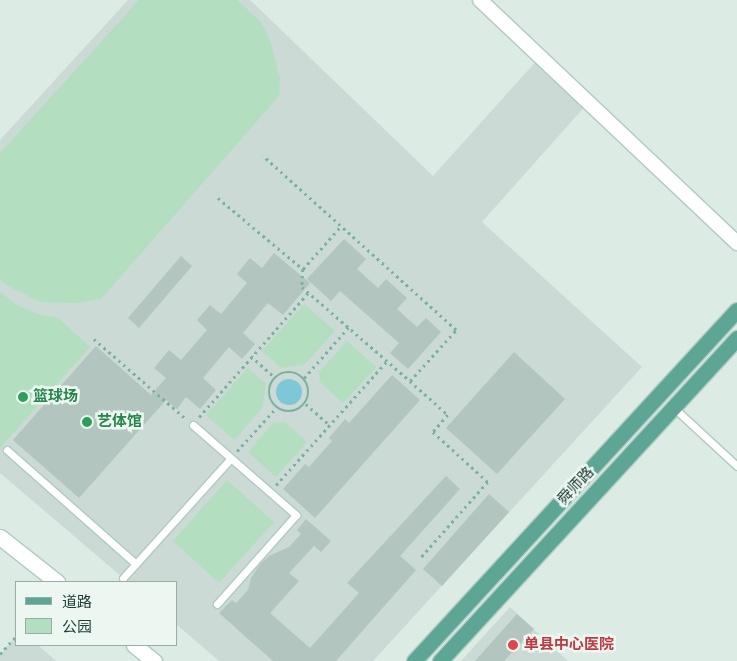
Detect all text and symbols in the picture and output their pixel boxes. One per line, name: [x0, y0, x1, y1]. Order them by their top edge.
place label: 篮球场: [33, 388, 78, 406]
marker: 篮球场: [17, 391, 29, 403]
place label: 艺体馆: [97, 413, 142, 431]
marker: 艺体馆: [81, 416, 93, 428]
street label: 舜师路: [554, 463, 598, 509]
legend: [15, 581, 178, 646]
text: 道路: [62, 593, 92, 611]
text: 公园: [62, 618, 92, 636]
place label: 单县中心医院: [524, 636, 614, 654]
marker: 单县中心医院: [506, 638, 520, 652]

